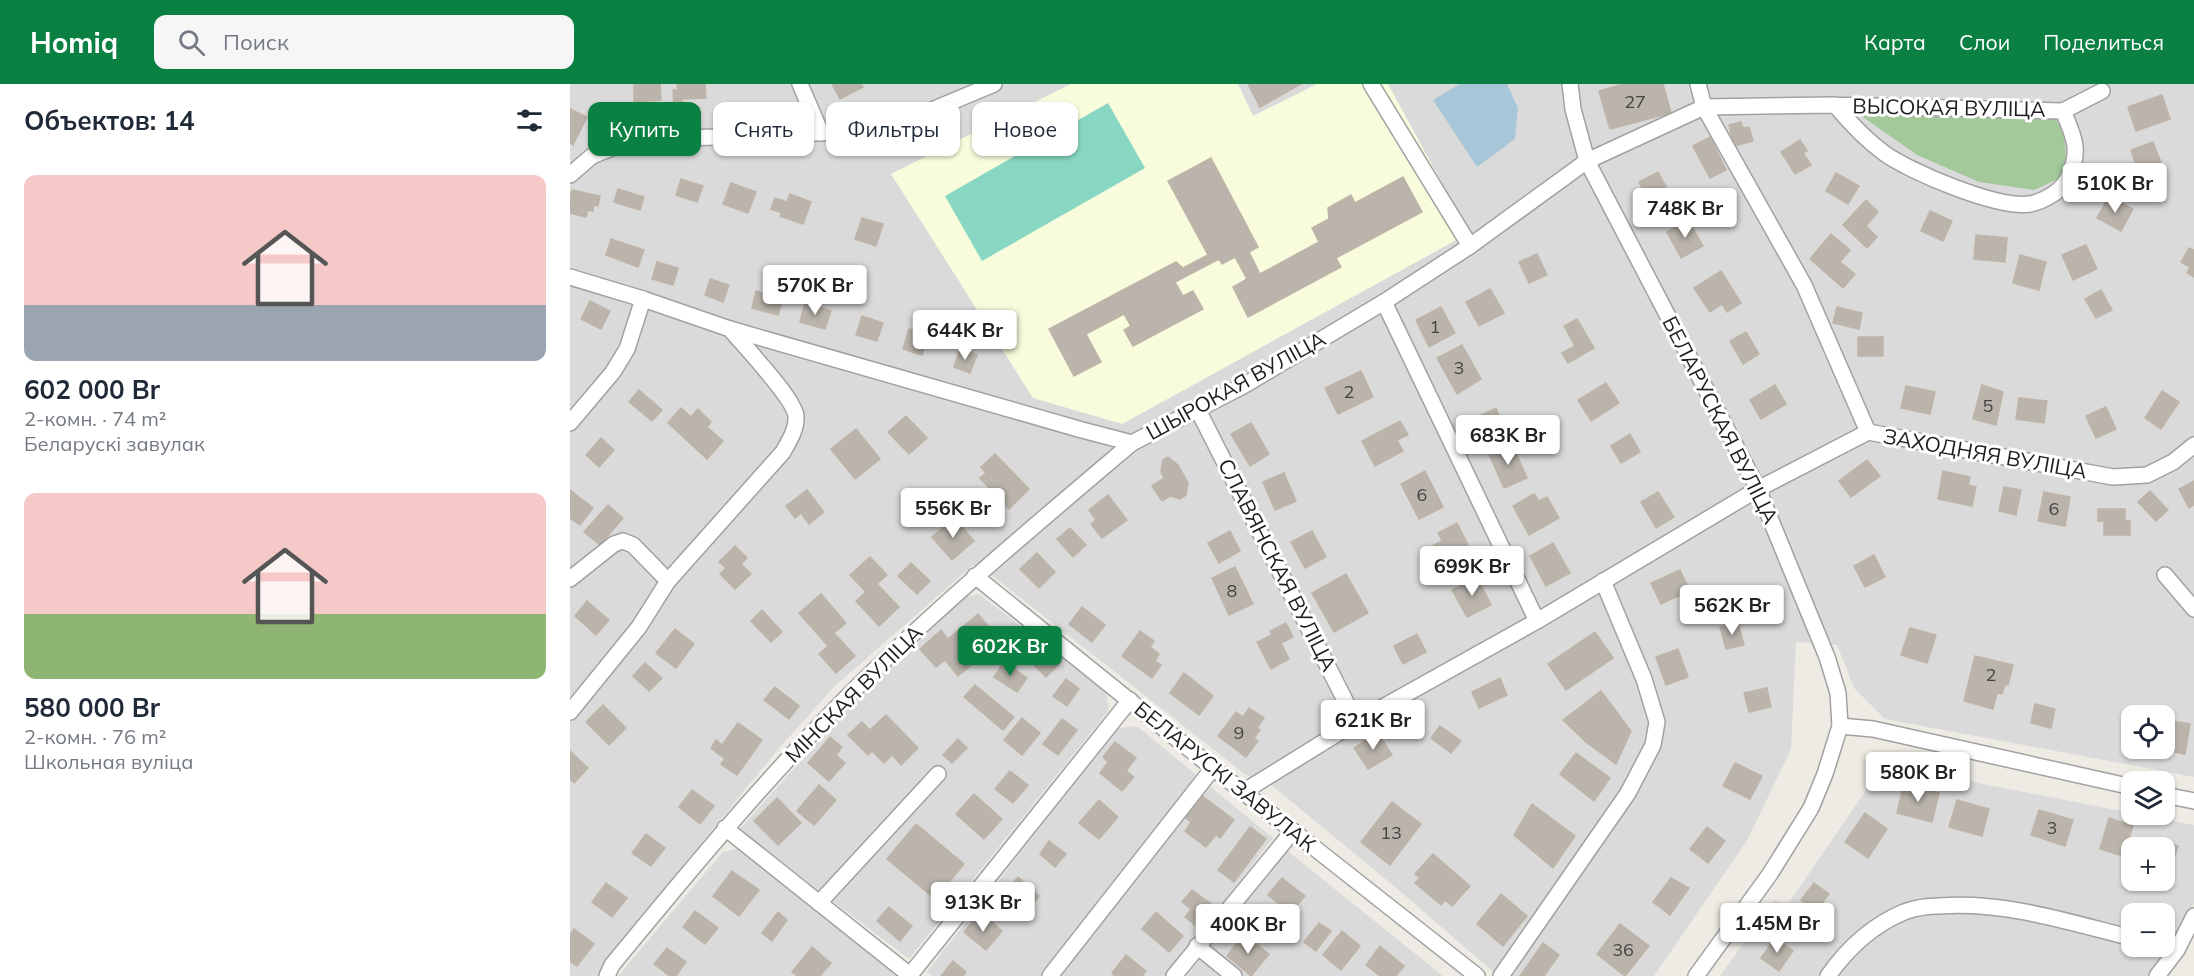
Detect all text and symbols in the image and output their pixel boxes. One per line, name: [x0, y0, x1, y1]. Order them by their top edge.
search box: [154, 15, 574, 69]
text: Homiq: [30, 25, 118, 60]
icon: search: [175, 26, 208, 59]
text: Поиск: [223, 28, 289, 56]
text: Карта: [1864, 29, 1926, 55]
text: Слои: [1959, 29, 2010, 55]
text: Поделиться: [2043, 29, 2164, 55]
house number: 27: [1624, 90, 1646, 113]
street label: ВЫСОКАЯ ВУЛІЦА: [1852, 92, 2046, 122]
chip: Купить: [588, 102, 701, 156]
chip: Снять: [713, 102, 814, 156]
chip: Фильтры: [826, 102, 960, 156]
chip: Новое: [972, 102, 1078, 156]
text: Объектов: 14: [24, 104, 195, 137]
icon: filters: [513, 104, 546, 137]
pin: 510K Br: [2060, 163, 2170, 214]
text: 510K Br: [2077, 170, 2153, 195]
pin: 748K Br: [1630, 188, 1740, 239]
text: 748K Br: [1647, 195, 1723, 220]
icon: home: [231, 214, 339, 322]
pin: 570K Br: [760, 265, 870, 316]
text: 570K Br: [777, 272, 853, 297]
pin: 644K Br: [910, 310, 1020, 361]
street label: БЕЛАРУСКАЯ ВУЛІЦА: [1657, 311, 1785, 528]
house number: 1: [1430, 315, 1440, 338]
text: 644K Br: [927, 317, 1003, 342]
street label: ШЫРОКАЯ ВУЛІЦА: [1141, 325, 1330, 445]
house number: 3: [1454, 356, 1464, 379]
text: 602 000 Br: [24, 373, 160, 406]
house number: 2: [1344, 380, 1354, 403]
house number: 5: [1983, 394, 1994, 417]
text: 2-комн. · 74 m²: [24, 406, 166, 431]
pin: 683K Br: [1453, 415, 1563, 466]
text: 683K Br: [1470, 422, 1546, 447]
street label: ЗАХОДНЯЯ ВУЛІЦА: [1881, 422, 2090, 484]
text: Беларускі завулак: [24, 431, 205, 456]
street label: СЛАВЯНСКАЯ ВУЛІЦА: [1213, 454, 1343, 676]
house number: 6: [1417, 483, 1427, 506]
pin: 556K Br: [898, 488, 1008, 539]
text: 556K Br: [915, 495, 991, 520]
house number: 6: [2049, 497, 2059, 520]
icon: home: [231, 532, 339, 640]
pin: 699K Br: [1417, 546, 1527, 597]
text: 699K Br: [1434, 553, 1510, 578]
house number: 8: [1227, 579, 1237, 602]
pin: 562K Br: [1677, 585, 1787, 636]
text: 562K Br: [1694, 592, 1770, 617]
street label: МІНСКАЯ ВУЛІЦА: [779, 619, 928, 768]
pin: 602K Br: [955, 626, 1065, 677]
text: 602K Br: [972, 633, 1048, 658]
house number: 2: [1986, 663, 1996, 686]
text: 580 000 Br: [24, 691, 160, 724]
street label: БЕЛАРУСКІ ЗАВУЛАК: [1130, 695, 1322, 857]
pin: 621K Br: [1318, 700, 1428, 751]
map controls: [2121, 705, 2175, 957]
button: locate: [2121, 705, 2175, 759]
text: 621K Br: [1335, 707, 1411, 732]
house number: 9: [1234, 721, 1244, 744]
text: 2-комн. · 76 m²: [24, 724, 166, 749]
text: Школьная вуліца: [24, 749, 193, 774]
pin: 580K Br: [1863, 752, 1973, 803]
text: 580K Br: [1880, 759, 1956, 784]
button: layers: [2121, 771, 2175, 825]
house number: 3: [2047, 816, 2057, 839]
house number: 13: [1380, 821, 1402, 844]
button: +: [2121, 837, 2175, 891]
pin: 913K Br: [928, 882, 1038, 933]
text: 913K Br: [945, 889, 1021, 914]
pin: 1.45M Br: [1715, 903, 1839, 954]
button: −: [2121, 903, 2175, 957]
pin: 400K Br: [1193, 904, 1303, 955]
text: 1.45M Br: [1734, 910, 1820, 935]
text: 400K Br: [1210, 911, 1286, 936]
house number: 36: [1612, 938, 1634, 961]

